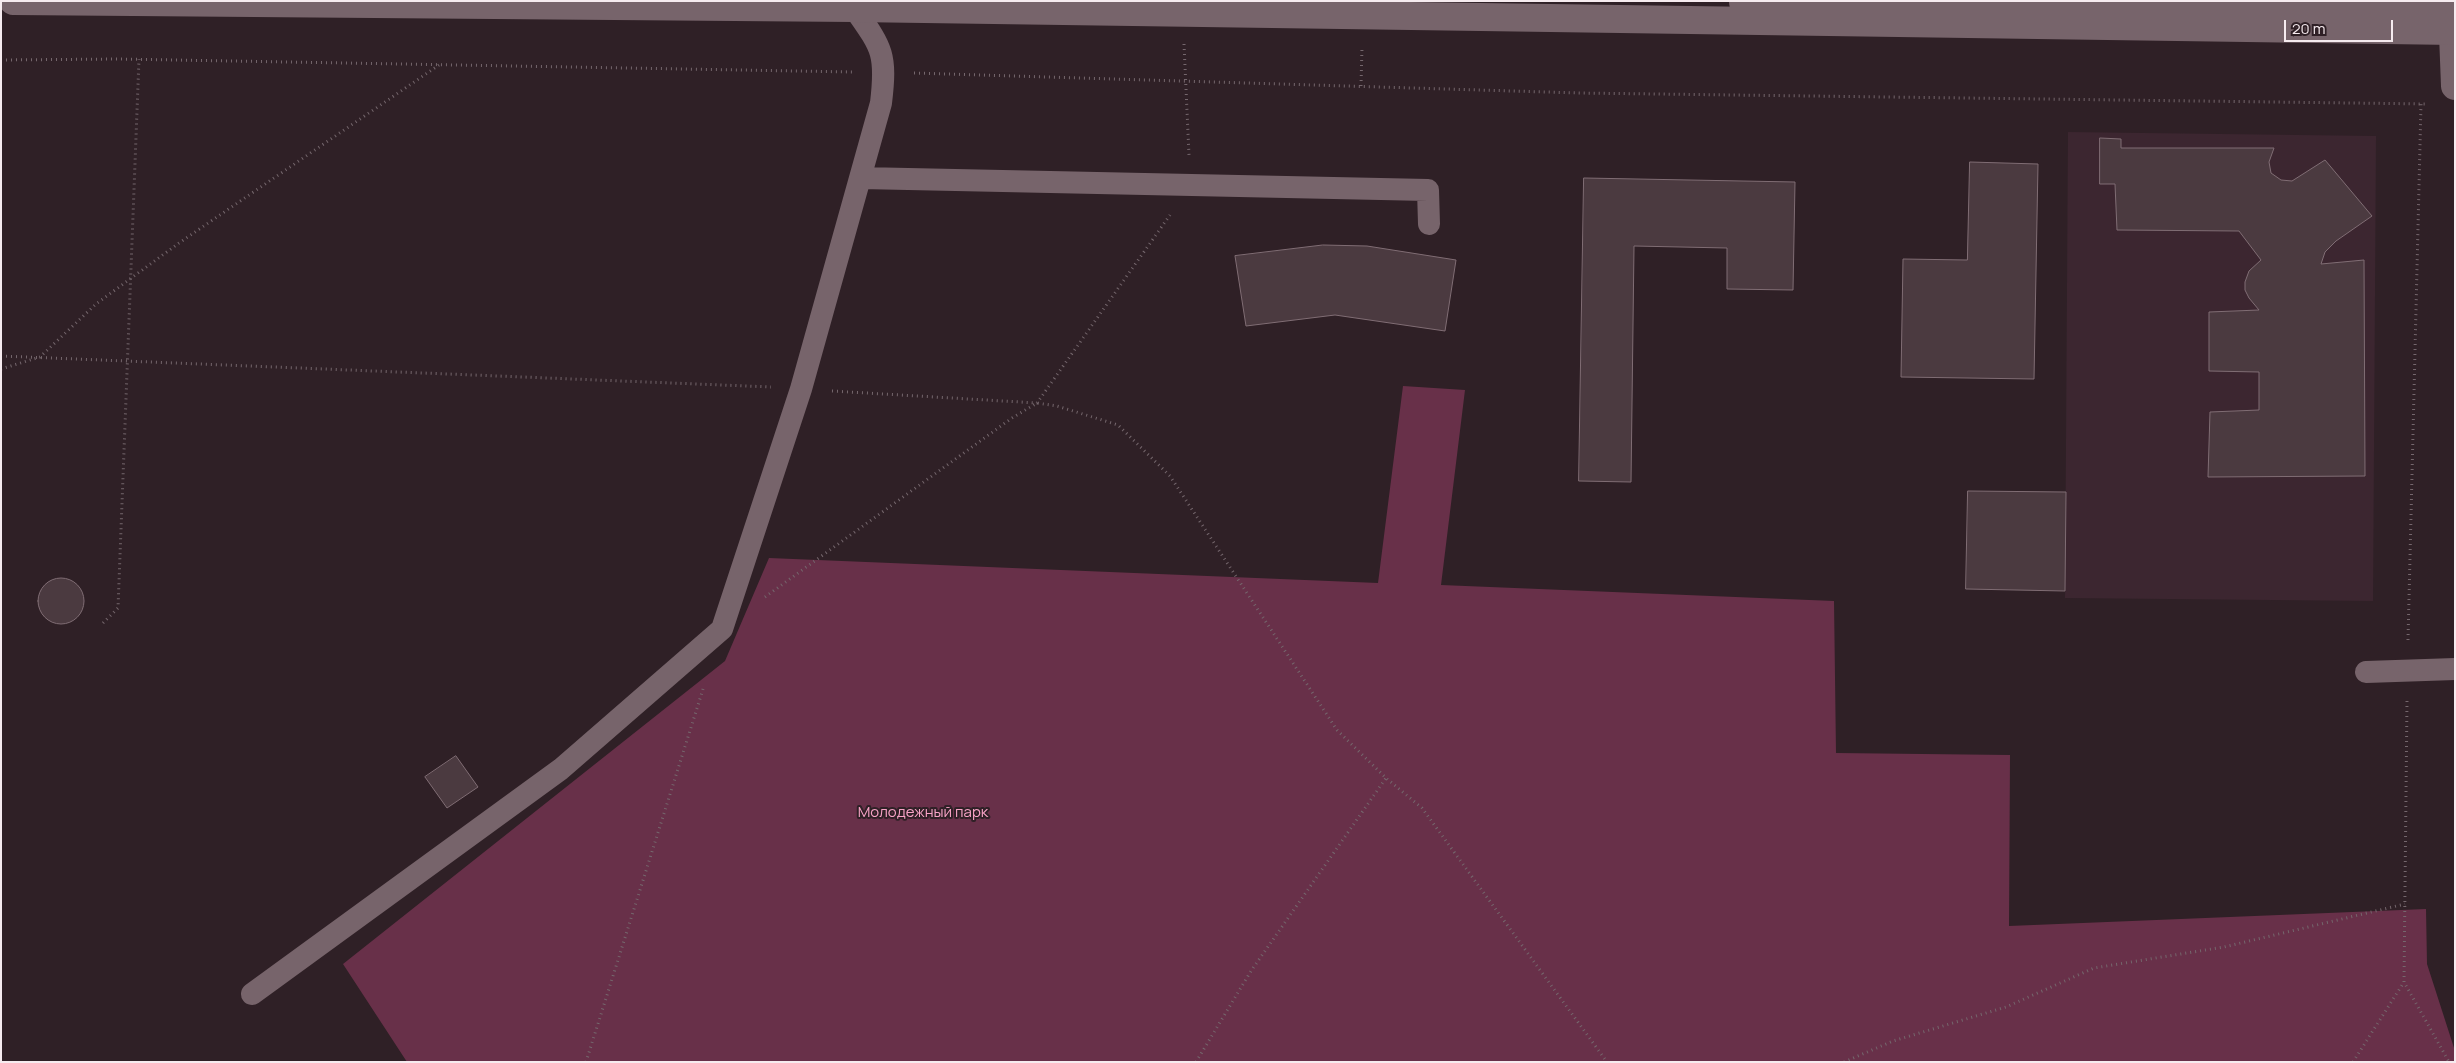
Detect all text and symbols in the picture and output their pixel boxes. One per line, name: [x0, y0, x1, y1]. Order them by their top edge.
scale bar: [2286, 10, 2395, 42]
text: 20 m: [2292, 18, 2325, 39]
park label: Молодежный парк: [858, 804, 988, 822]

